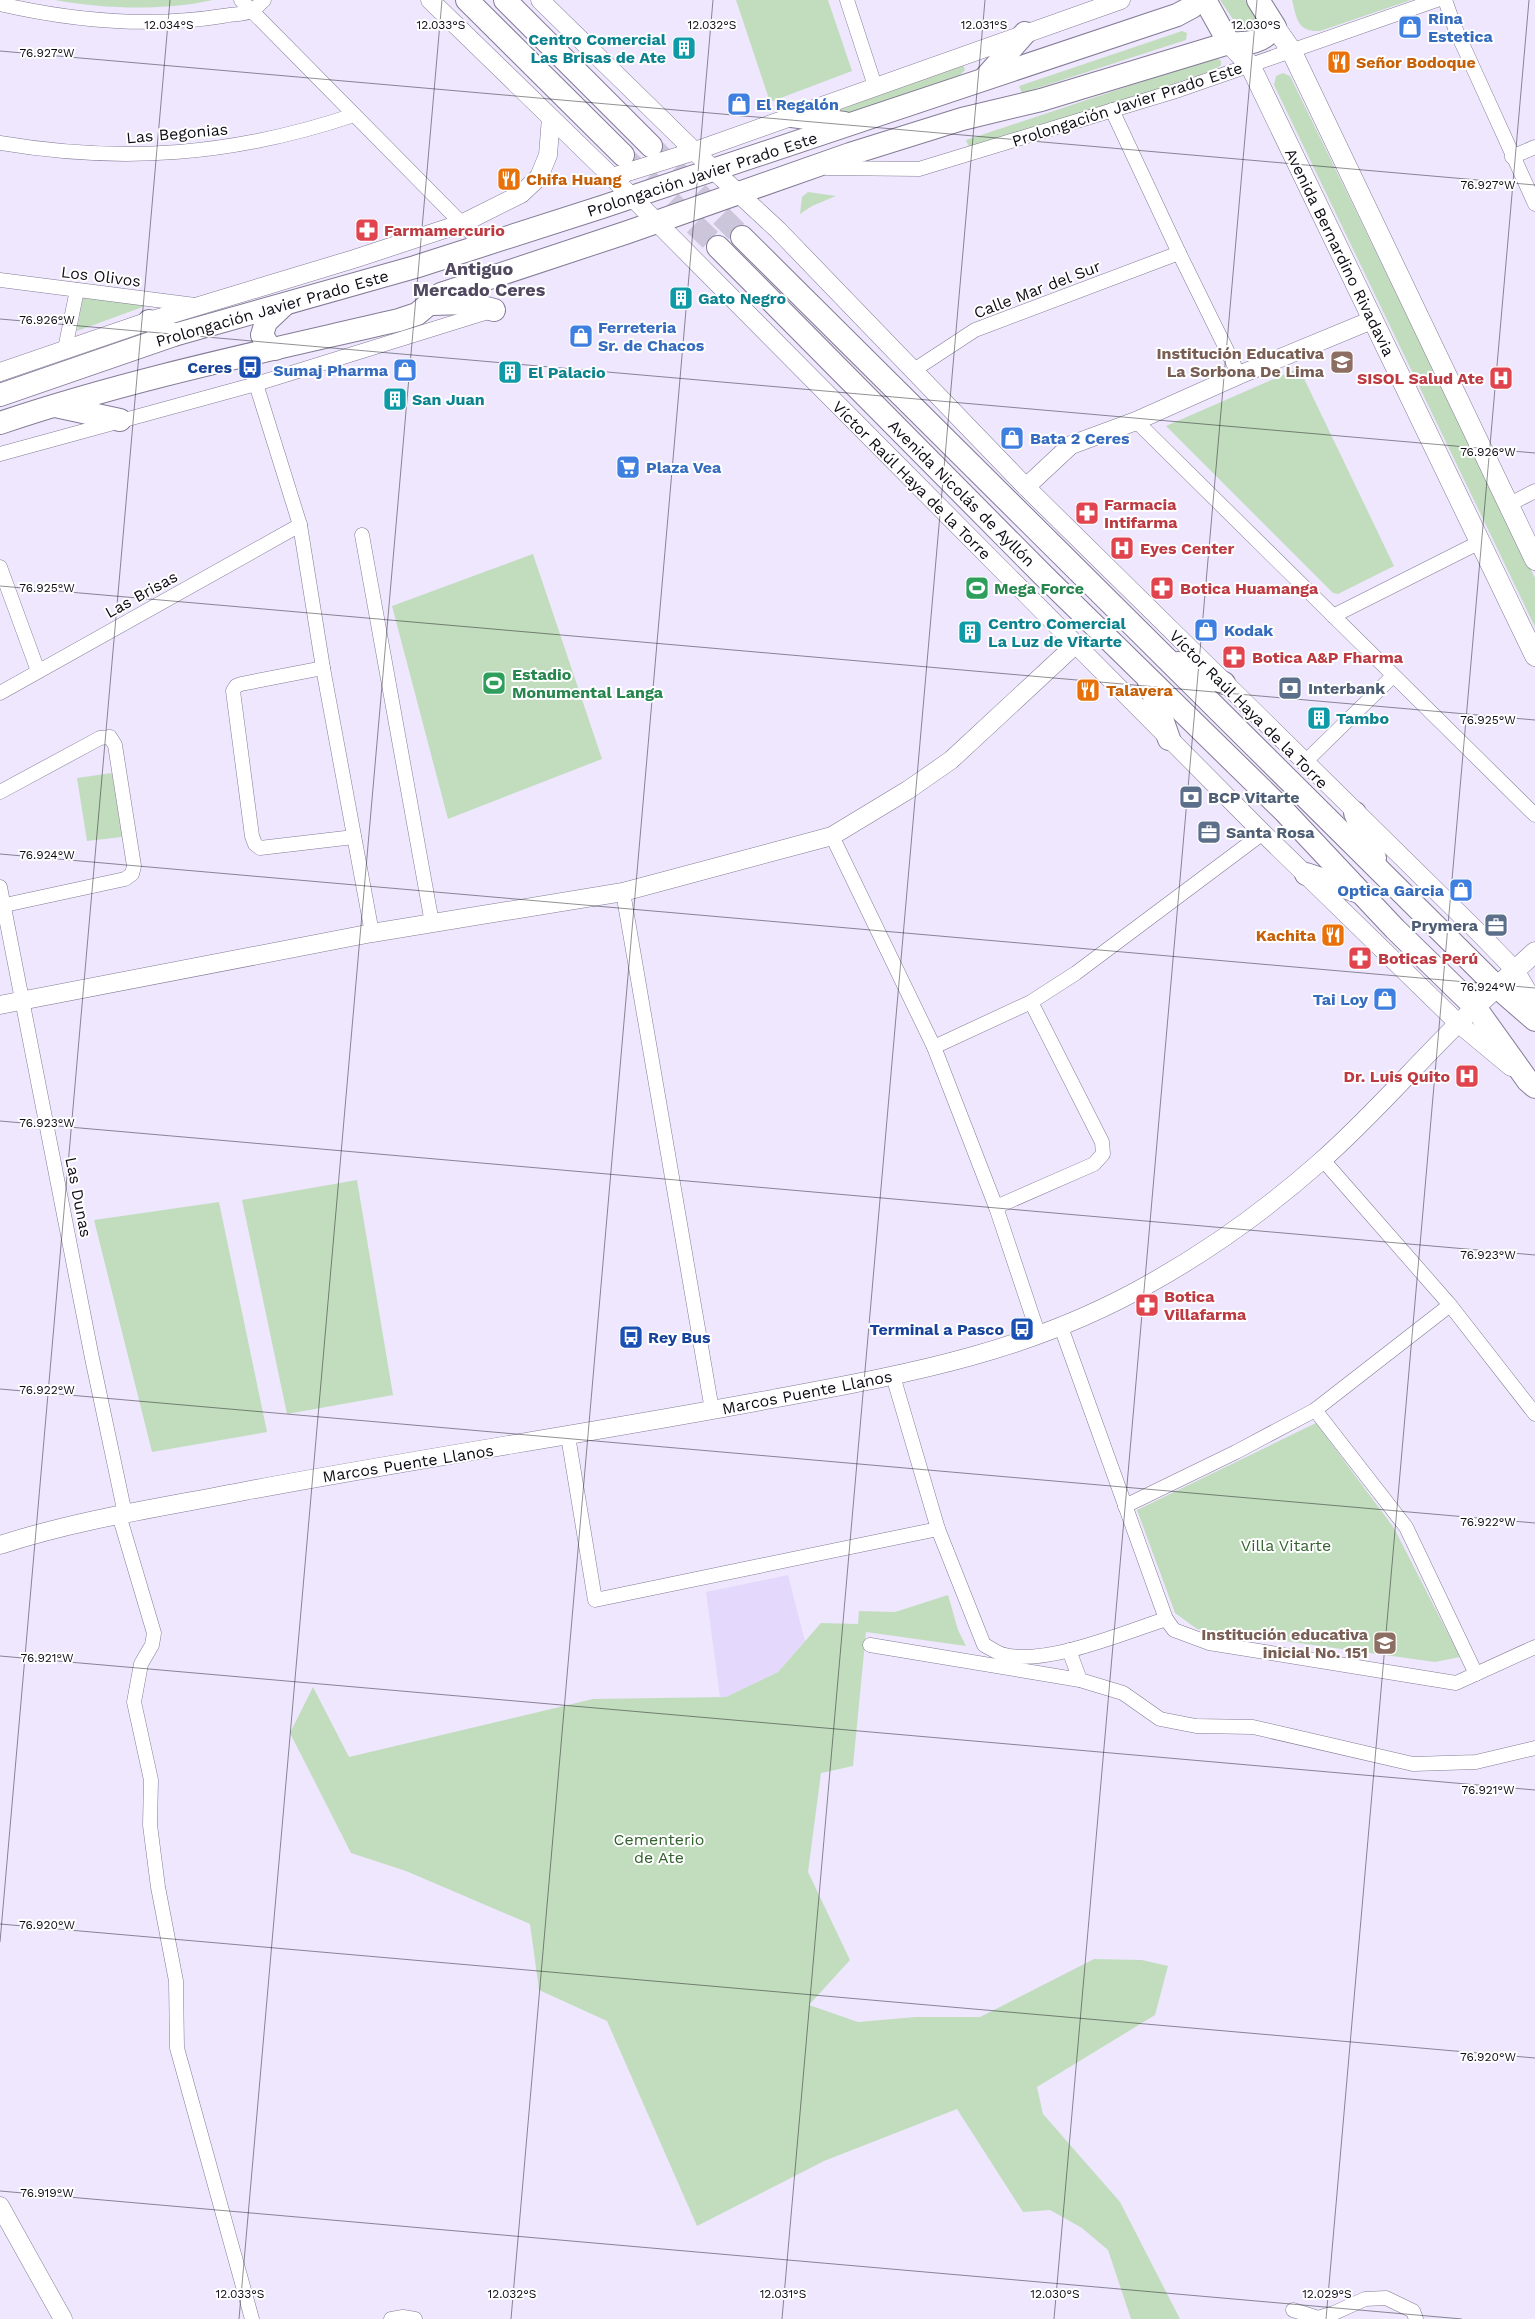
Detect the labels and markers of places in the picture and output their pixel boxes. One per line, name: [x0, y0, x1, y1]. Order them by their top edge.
place label: Rina Estetica: [1428, 9, 1494, 46]
shop icon: Rina Estetica: [1397, 14, 1423, 40]
place label: Centro Comercial Las Brisas de Ate: [528, 30, 667, 67]
building icon: Centro Comercial Las Brisas de Ate: [671, 35, 697, 61]
restaurant icon: Señor Bodoque: [1326, 49, 1352, 75]
place label: Señor Bodoque: [1356, 53, 1476, 72]
shop icon: El Regalón: [726, 91, 752, 117]
place label: El Regalón: [756, 95, 839, 114]
restaurant icon: Chifa Huang: [496, 166, 522, 192]
place label: Chifa Huang: [526, 170, 622, 189]
pharmacy icon: Farmamercurio: [354, 217, 380, 243]
place label: Farmamercurio: [384, 221, 505, 240]
building icon: Gato Negro: [668, 285, 694, 311]
place label: Gato Negro: [698, 289, 786, 308]
place label: Ferreteria Sr. de Chacos: [598, 318, 705, 355]
shop icon: Ferreteria Sr. de Chacos: [568, 323, 594, 349]
place label: Institución Educativa La Sorbona De Lima: [1156, 344, 1325, 381]
school or university icon: Institución Educativa La Sorbona De Lima: [1329, 349, 1355, 375]
bus stop icon: Ceres: [237, 354, 263, 380]
shop icon: Sumaj Pharma: [392, 357, 418, 383]
place label: Ceres: [187, 358, 232, 377]
building icon: El Palacio: [497, 359, 523, 385]
place label: Sumaj Pharma: [273, 361, 389, 380]
place label: El Palacio: [528, 363, 606, 382]
hospital icon: SISOL Salud Ate: [1488, 365, 1514, 391]
place label: SISOL Salud Ate: [1357, 369, 1484, 388]
building icon: San Juan: [382, 386, 408, 412]
place label: San Juan: [412, 390, 485, 409]
shop icon: Bata 2 Ceres: [999, 425, 1025, 451]
place label: Bata 2 Ceres: [1030, 429, 1130, 448]
supermarket icon: Plaza Vea: [615, 454, 641, 480]
place label: Plaza Vea: [646, 458, 722, 477]
place label: Farmacia Intifarma: [1104, 495, 1178, 532]
pharmacy icon: Farmacia Intifarma: [1074, 500, 1100, 526]
hospital icon: Eyes Center: [1109, 535, 1135, 561]
place label: Eyes Center: [1140, 539, 1234, 558]
sports icon: Mega Force: [964, 575, 990, 601]
pharmacy icon: Botica Huamanga: [1149, 575, 1175, 601]
place label: Mega Force: [994, 579, 1084, 598]
place label: Botica Huamanga: [1180, 579, 1319, 598]
place label: Centro Comercial La Luz de Vitarte: [988, 614, 1127, 651]
shop icon: Kodak: [1193, 617, 1219, 643]
building icon: Centro Comercial La Luz de Vitarte: [957, 619, 983, 645]
place label: Kodak: [1224, 621, 1273, 640]
pharmacy icon: Botica A&P Fharma: [1221, 644, 1247, 670]
place label: Botica A&P Fharma: [1252, 648, 1404, 667]
place label: Estadio Monumental Langa: [512, 665, 664, 702]
sports icon: Estadio Monumental Langa: [481, 670, 507, 696]
bank icon: Interbank: [1277, 675, 1303, 701]
restaurant icon: Talavera: [1075, 677, 1101, 703]
place label: Interbank: [1308, 679, 1385, 698]
place label: Talavera: [1106, 681, 1173, 700]
building icon: Tambo: [1306, 705, 1332, 731]
place label: Tambo: [1336, 709, 1389, 728]
bank icon: BCP Vitarte: [1178, 784, 1204, 810]
place label: BCP Vitarte: [1208, 788, 1299, 807]
office icon: Santa Rosa: [1196, 819, 1222, 845]
place label: Santa Rosa: [1226, 823, 1315, 842]
shop icon: Optica Garcia: [1448, 877, 1474, 903]
place label: Optica Garcia: [1337, 881, 1445, 900]
office icon: Prymera: [1483, 912, 1509, 938]
place label: Prymera: [1411, 916, 1479, 935]
restaurant icon: Kachita: [1320, 922, 1346, 948]
place label: Kachita: [1256, 926, 1317, 945]
pharmacy icon: Boticas Perú: [1347, 945, 1373, 971]
place label: Boticas Perú: [1378, 949, 1478, 968]
shop icon: Tai Loy: [1372, 986, 1398, 1012]
place label: Tai Loy: [1313, 990, 1369, 1009]
hospital icon: Dr. Luis Quito: [1454, 1063, 1480, 1089]
place label: Dr. Luis Quito: [1343, 1067, 1450, 1086]
place label: Botica Villafarma: [1164, 1287, 1247, 1324]
pharmacy icon: Botica Villafarma: [1134, 1292, 1160, 1318]
bus stop icon: Terminal a Pasco: [1009, 1316, 1035, 1342]
place label: Terminal a Pasco: [870, 1320, 1004, 1339]
bus stop icon: Rey Bus: [618, 1324, 644, 1350]
place label: Rey Bus: [648, 1328, 711, 1347]
place label: Institución educativa inicial No. 151: [1201, 1625, 1369, 1662]
school or university icon: Institución educativa inicial No. 151: [1372, 1630, 1398, 1656]

